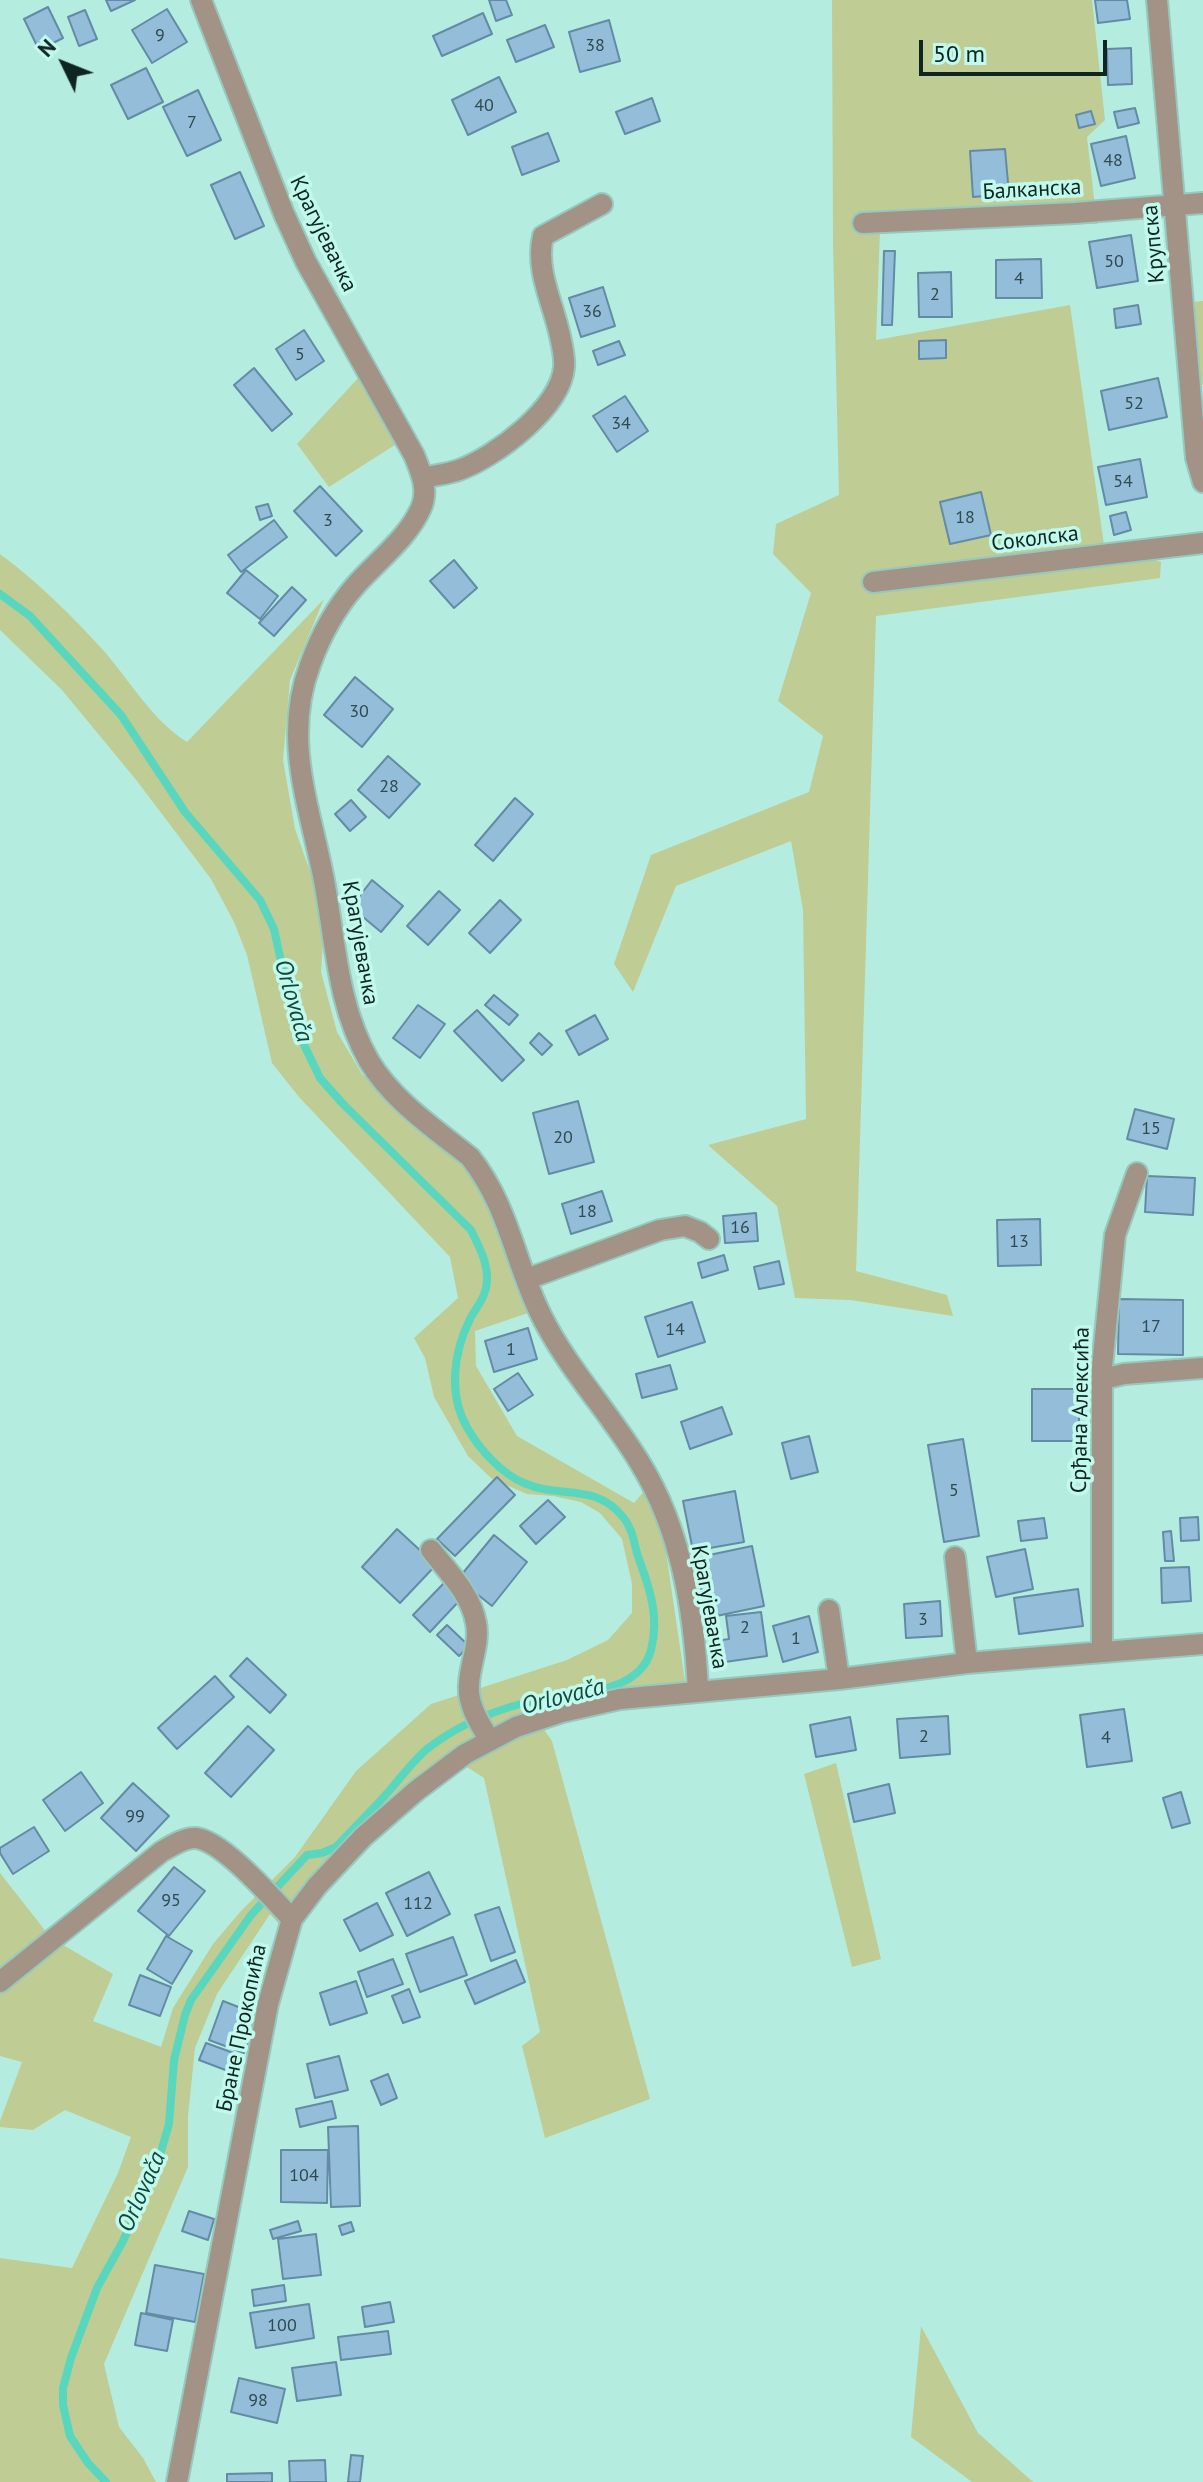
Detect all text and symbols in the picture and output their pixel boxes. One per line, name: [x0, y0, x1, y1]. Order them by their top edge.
north arrow: [24, 24, 104, 104]
scale bar: [923, 24, 1111, 74]
house number: 9: [155, 25, 165, 47]
text: N: [31, 33, 62, 62]
house number: 38: [585, 35, 605, 57]
text: 50 m: [933, 38, 985, 69]
house number: 40: [474, 95, 494, 117]
house number: 7: [187, 112, 197, 134]
house number: 48: [1103, 150, 1123, 172]
street label: Крагујевачка: [284, 172, 362, 296]
street label: Балканска: [982, 174, 1082, 206]
street label: Крупска: [1137, 204, 1171, 284]
house number: 50: [1104, 251, 1124, 273]
house number: 4: [1014, 268, 1024, 290]
house number: 2: [930, 284, 940, 306]
house number: 36: [582, 301, 602, 323]
house number: 5: [295, 344, 305, 366]
house number: 52: [1124, 393, 1144, 415]
house number: 34: [611, 413, 631, 435]
house number: 54: [1113, 471, 1133, 493]
house number: 18: [955, 507, 975, 529]
house number: 3: [323, 510, 333, 532]
street label: Соколска: [990, 521, 1080, 557]
house number: 30: [349, 701, 369, 723]
house number: 28: [379, 776, 399, 798]
street label: Крагујевачка: [336, 879, 384, 1007]
water label: Orlovača: [268, 956, 318, 1046]
house number: 15: [1141, 1118, 1161, 1140]
house number: 20: [553, 1127, 573, 1149]
house number: 18: [577, 1201, 597, 1223]
house number: 16: [730, 1217, 750, 1239]
house number: 13: [1009, 1231, 1029, 1253]
house number: 17: [1141, 1316, 1161, 1338]
house number: 14: [665, 1319, 685, 1341]
street label: Срђана Алексића: [1066, 1327, 1096, 1493]
house number: 1: [506, 1339, 516, 1361]
house number: 5: [949, 1480, 959, 1502]
street label: Крагујевачка: [685, 1543, 733, 1671]
house number: 3: [918, 1609, 928, 1631]
house number: 2: [740, 1617, 750, 1639]
house number: 1: [791, 1628, 801, 1650]
water label: Orlovača: [519, 1673, 607, 1721]
house number: 2: [919, 1726, 929, 1748]
house number: 4: [1101, 1727, 1111, 1749]
house number: 99: [125, 1806, 145, 1828]
house number: 95: [161, 1890, 181, 1912]
house number: 112: [403, 1893, 433, 1915]
street label: Бране Прокопића: [211, 1942, 273, 2114]
water label: Orlovača: [112, 2148, 172, 2236]
house number: 104: [289, 2165, 319, 2187]
house number: 100: [267, 2315, 297, 2337]
house number: 98: [248, 2390, 268, 2412]

